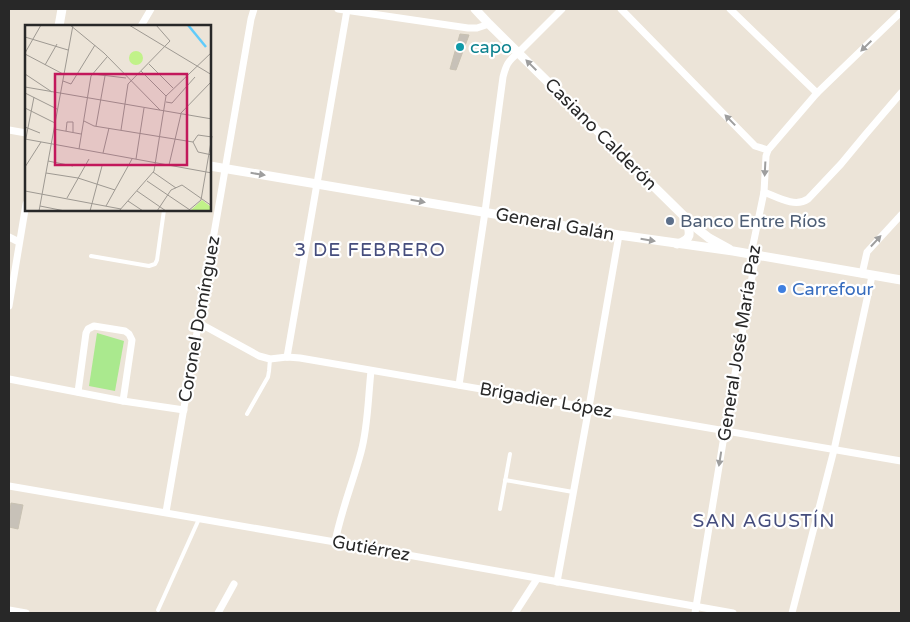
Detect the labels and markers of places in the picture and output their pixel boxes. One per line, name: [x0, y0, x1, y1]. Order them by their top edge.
place label: capo: [470, 36, 512, 58]
marker: capo: [454, 41, 466, 53]
place label: Banco Entre Ríos: [680, 210, 826, 232]
marker: Banco Entre Ríos: [664, 215, 676, 227]
place label: Carrefour: [792, 278, 874, 300]
marker: Carrefour: [776, 283, 788, 295]

